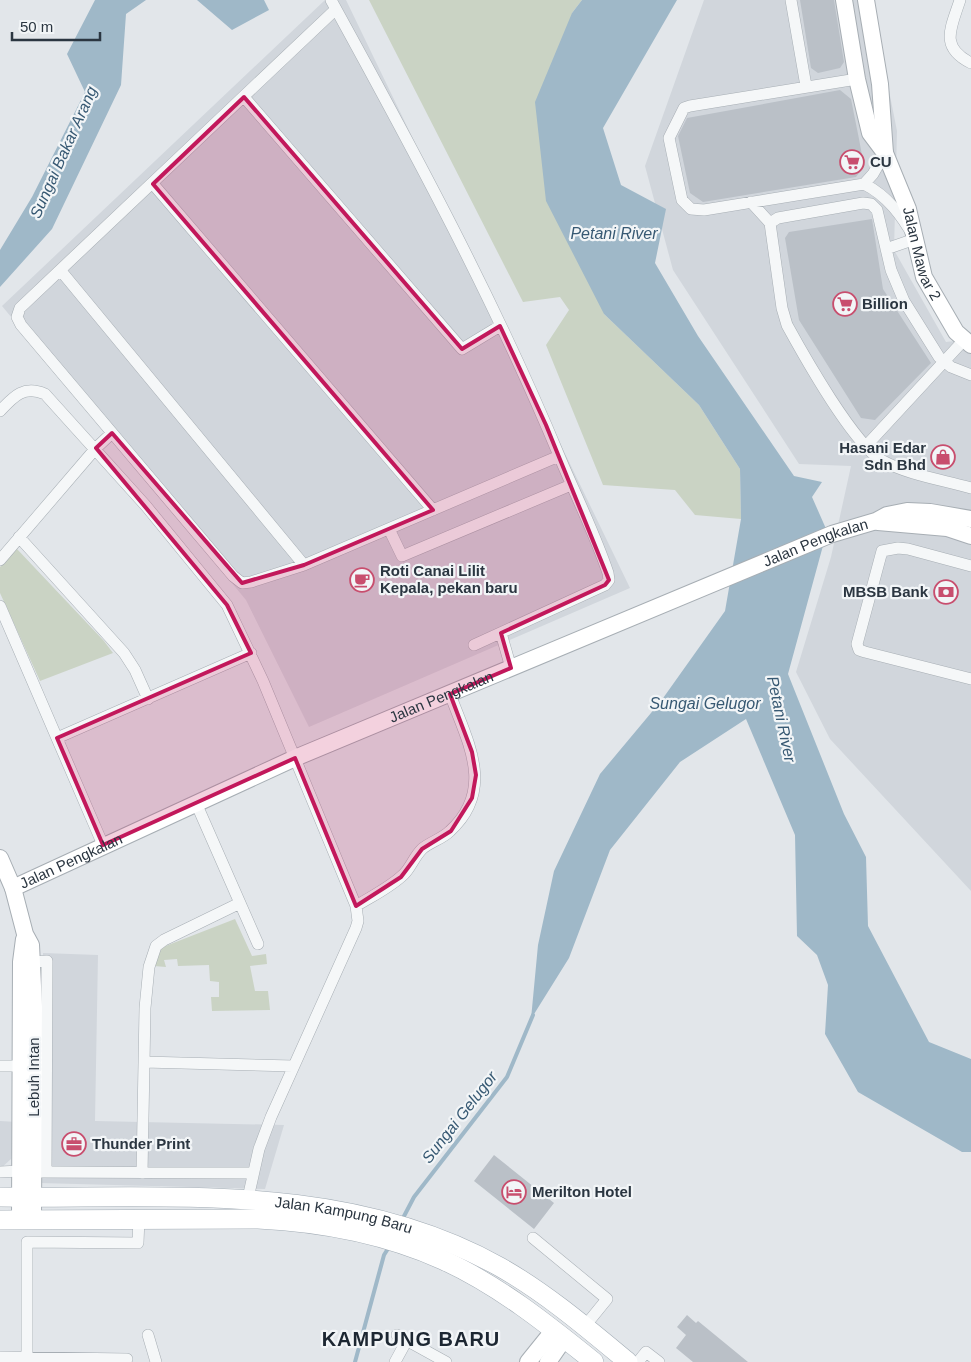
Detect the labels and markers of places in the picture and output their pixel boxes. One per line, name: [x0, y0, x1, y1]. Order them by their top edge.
supermarket icon: CU: [839, 149, 865, 175]
place label: CU: [870, 153, 892, 170]
supermarket icon: Billion: [832, 291, 858, 317]
place label: Billion: [862, 295, 908, 312]
place label: Hasani Edar Sdn Bhd: [839, 439, 926, 473]
shop icon: Hasani Edar Sdn Bhd: [930, 444, 956, 470]
place label: Roti Canai Lilit Kepala, pekan baru: [380, 562, 518, 596]
cafe icon: Roti Canai Lilit Kepala, pekan baru: [349, 567, 375, 593]
bank icon: MBSB Bank: [933, 579, 959, 605]
place label: MBSB Bank: [843, 583, 929, 600]
office icon: Thunder Print: [61, 1131, 87, 1157]
place label: Thunder Print: [92, 1135, 190, 1152]
hotel icon: Merilton Hotel: [501, 1179, 527, 1205]
place label: Merilton Hotel: [532, 1183, 632, 1200]

